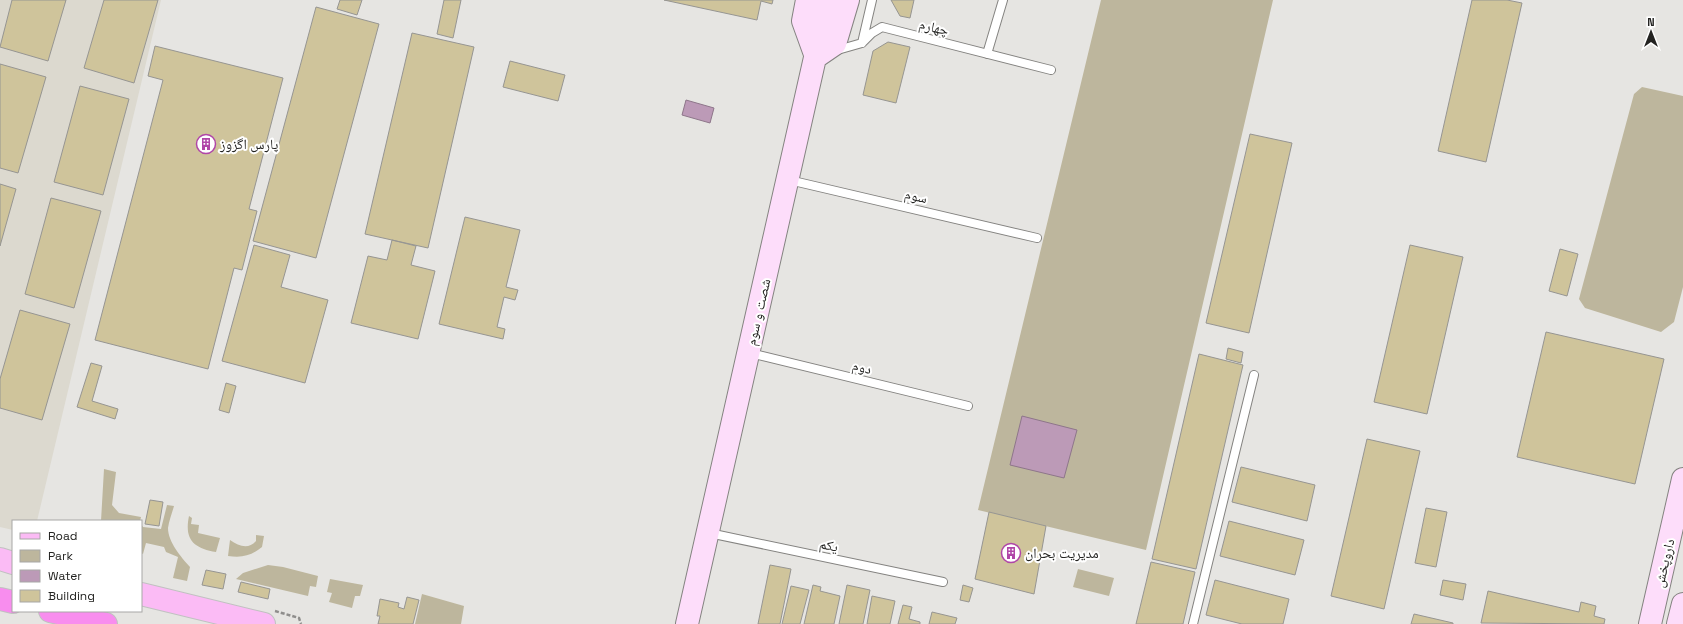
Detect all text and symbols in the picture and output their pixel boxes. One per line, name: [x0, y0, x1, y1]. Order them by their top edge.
north arrow: [1631, 12, 1671, 52]
street label: چهارم: [917, 15, 951, 40]
text: N: [1647, 15, 1655, 29]
building icon: پارس اگزوز: [195, 133, 217, 155]
place label: پارس اگزوز: [219, 135, 278, 153]
street label: سوم: [903, 185, 929, 208]
street label: شصت و سوم: [742, 277, 775, 347]
street label: دوم: [850, 356, 874, 379]
legend: [12, 520, 142, 612]
text: Road: [48, 528, 77, 544]
street label: یکم: [818, 534, 840, 557]
street label: داروپخش: [1650, 537, 1678, 589]
building icon: مدیریت بحران: [1000, 542, 1022, 564]
place label: مدیریت بحران: [1025, 544, 1099, 562]
text: Park: [48, 548, 73, 564]
text: Water: [48, 568, 82, 584]
text: Building: [48, 588, 95, 604]

